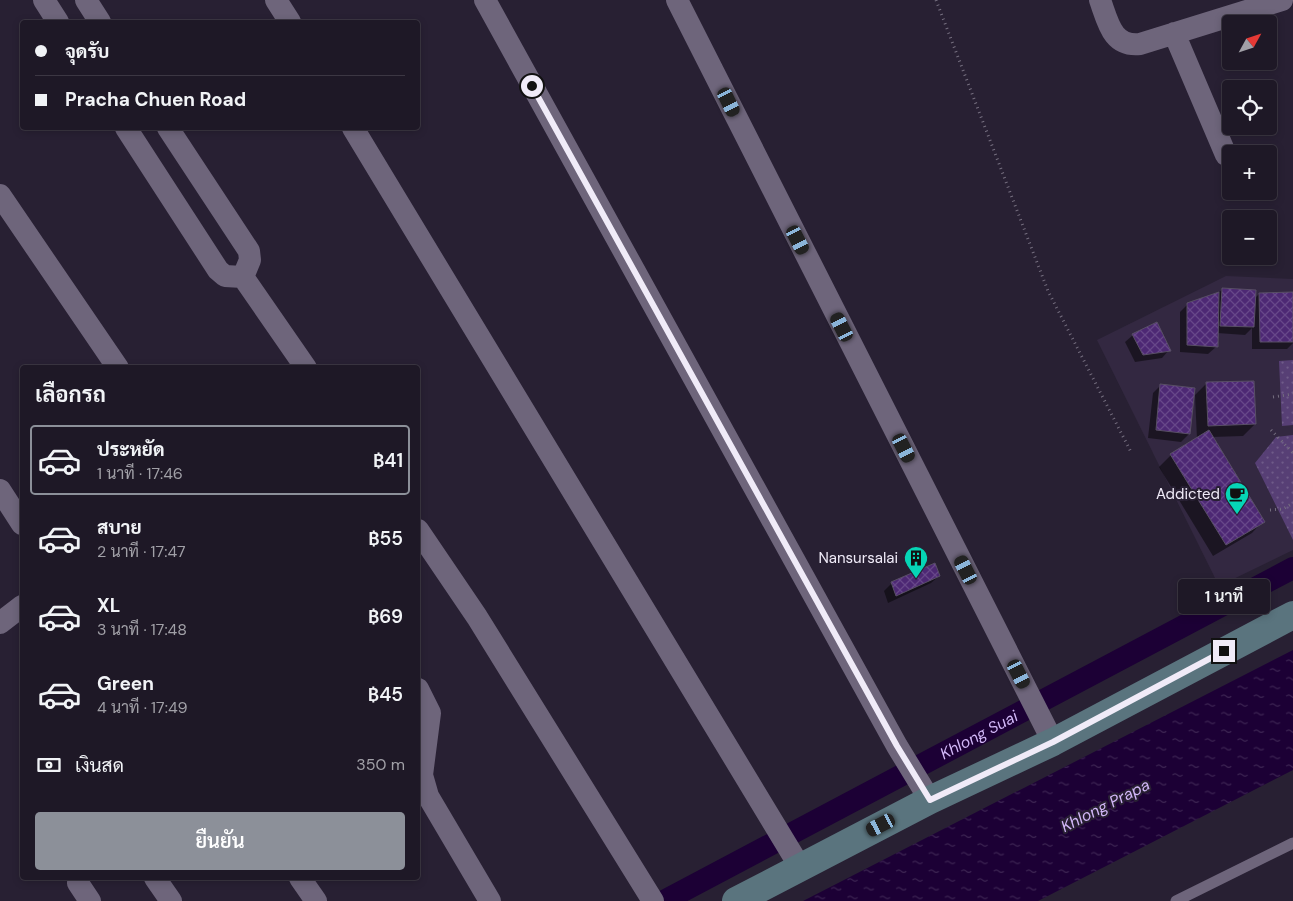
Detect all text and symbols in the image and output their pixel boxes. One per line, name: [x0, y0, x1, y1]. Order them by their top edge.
north arrow: [1222, 15, 1278, 70]
map controls: [1222, 15, 1277, 265]
text: จุดรับ: [65, 39, 109, 64]
route start: [521, 75, 543, 97]
button: locate: [1222, 80, 1277, 135]
car: [715, 85, 742, 119]
text: Pracha Chuen Road: [65, 87, 246, 112]
button: +: [1222, 145, 1277, 200]
button: −: [1222, 210, 1277, 265]
car: [784, 223, 811, 257]
car: [828, 310, 855, 344]
text: เลือกรถ: [35, 380, 106, 409]
car: [890, 431, 917, 465]
text: ประหยัด: [97, 437, 165, 462]
icon: car: [37, 438, 82, 483]
text: ฿41: [373, 448, 403, 473]
text: 1 นาที · 17:46: [97, 463, 183, 484]
cafe icon: Addicted: [1224, 481, 1250, 515]
place label: Addicted: [1156, 484, 1220, 504]
text: สบาย: [97, 515, 142, 540]
icon: car: [37, 516, 82, 561]
text: ฿55: [368, 526, 403, 551]
text: 2 นาที · 17:47: [97, 541, 186, 562]
building icon: Nansursalai: [903, 545, 929, 579]
place label: Nansursalai: [818, 548, 898, 568]
car: [952, 553, 979, 587]
callout: 1 นาที: [1178, 578, 1270, 614]
text: 1 นาที: [1205, 586, 1243, 607]
text: XL: [97, 593, 120, 618]
icon: car: [37, 594, 82, 639]
text: ฿69: [368, 604, 403, 629]
text: 3 นาที · 17:48: [97, 619, 187, 640]
route end: [1213, 640, 1235, 662]
car: [1005, 657, 1032, 691]
text: Green: [97, 671, 154, 696]
icon: car: [37, 672, 82, 717]
text: ฿45: [368, 682, 403, 707]
text: 4 นาที · 17:49: [97, 697, 188, 718]
water label: Khlong Suai: [936, 705, 1023, 764]
icon: cash: [35, 751, 63, 779]
text: เงินสด: [75, 753, 124, 778]
text: 350 m: [356, 754, 405, 775]
water label: Khlong Prapa: [1057, 774, 1153, 837]
button: ยืนยัน: [35, 812, 405, 870]
car: [864, 812, 897, 838]

